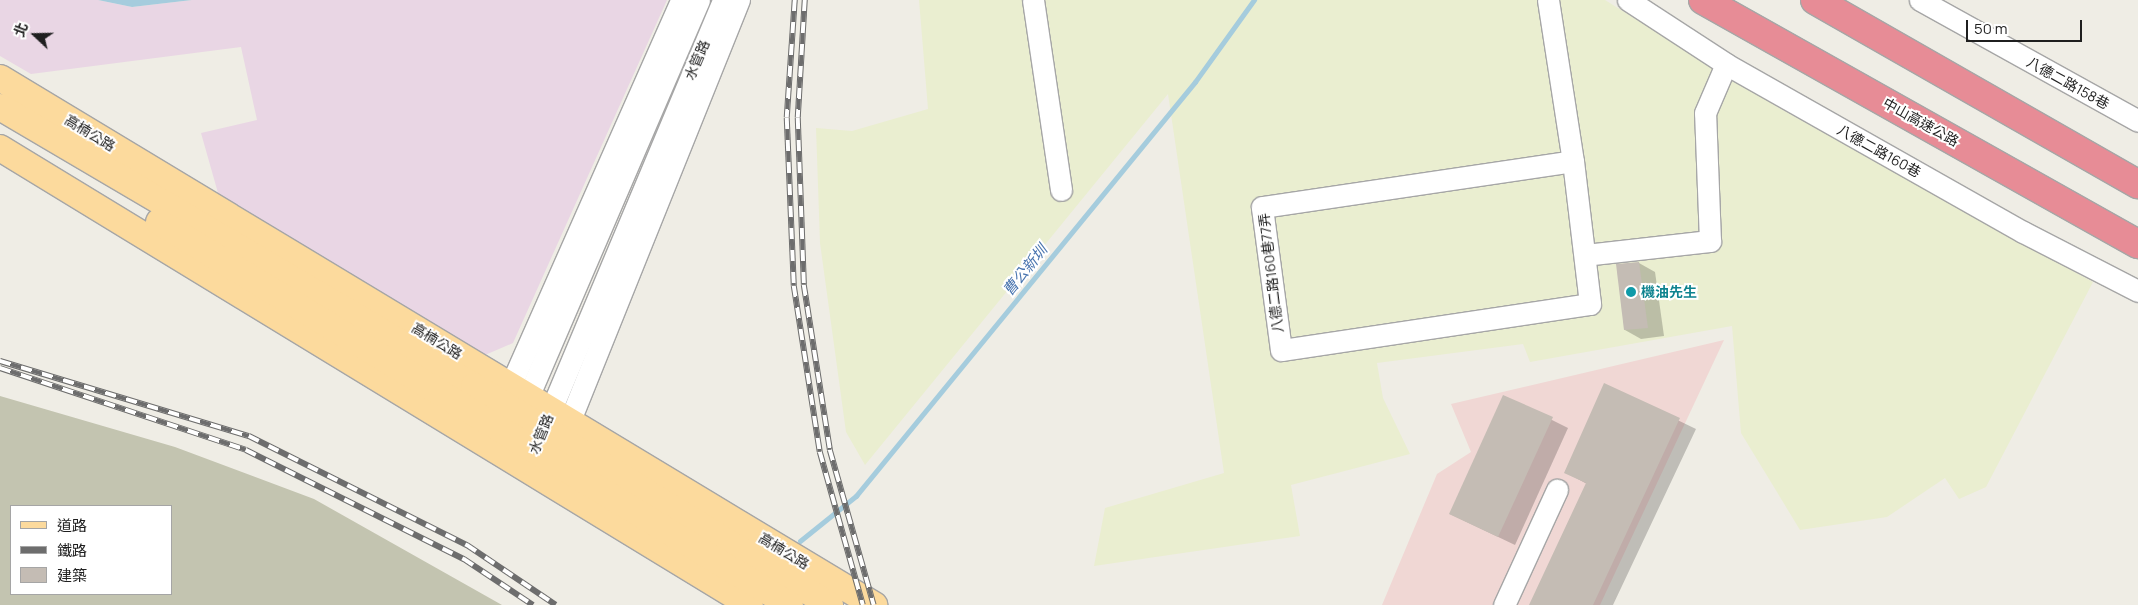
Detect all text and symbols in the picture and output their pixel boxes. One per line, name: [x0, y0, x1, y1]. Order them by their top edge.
north arrow: [10, 10, 60, 60]
scale bar: [1968, 10, 2084, 42]
text: 50 m: [1974, 18, 2008, 39]
text: 北: [9, 20, 32, 39]
street label: 水管路: [681, 37, 713, 83]
street label: 八德二路158巷: [2024, 53, 2112, 113]
street label: 中山高速公路: [1880, 94, 1962, 150]
street label: 高楠公路: [62, 111, 118, 155]
street label: 八德二路160巷: [1834, 121, 1924, 181]
street label: 八德二路160巷77弄: [1255, 212, 1287, 334]
water label: 曹公新圳: [999, 241, 1051, 299]
place label: 機油先生: [1641, 284, 1697, 300]
marker: 機油先生: [1625, 286, 1637, 298]
street label: 高楠公路: [409, 319, 465, 363]
street label: 水管路: [525, 411, 557, 457]
legend: [10, 505, 172, 595]
text: 道路: [57, 515, 87, 536]
street label: 高楠公路: [756, 529, 812, 573]
text: 鐵路: [57, 540, 87, 561]
text: 建築: [57, 565, 87, 586]

